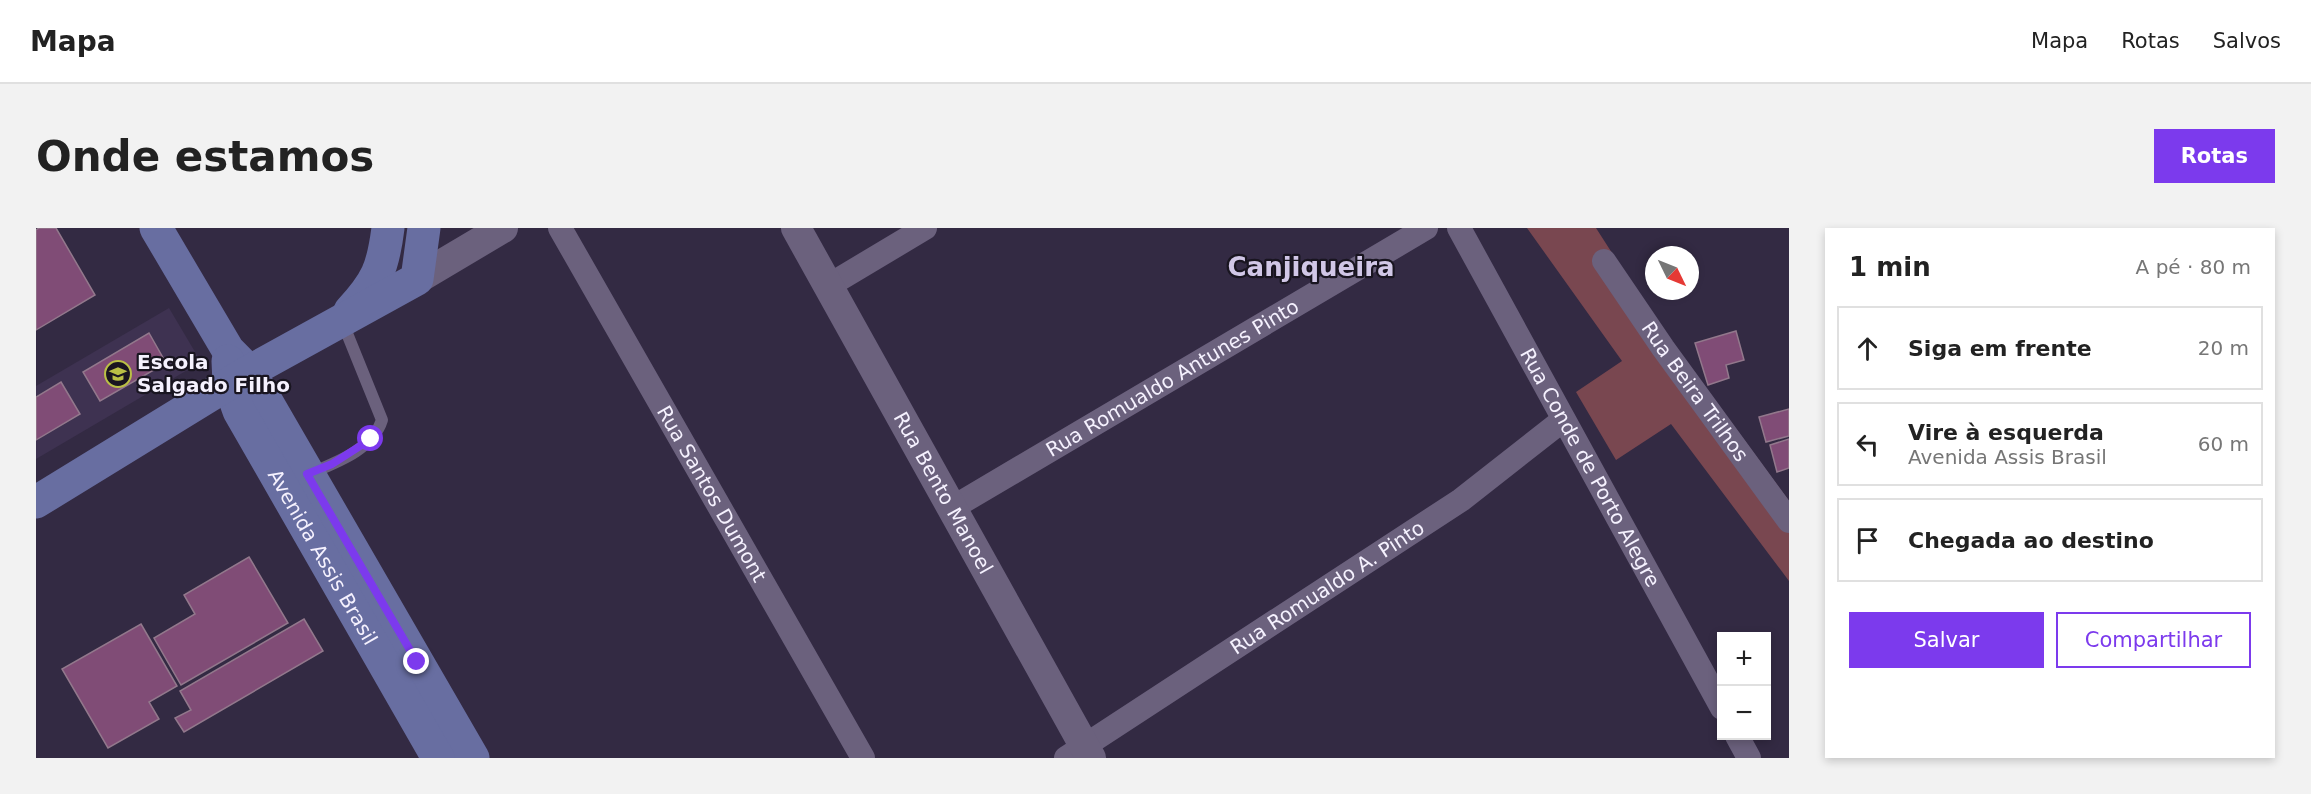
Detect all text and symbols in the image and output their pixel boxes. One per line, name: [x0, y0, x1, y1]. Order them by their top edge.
text: Mapa: [30, 25, 116, 58]
text: Mapa: [2031, 29, 2088, 53]
text: Rotas: [2121, 29, 2180, 53]
text: Salvos: [2213, 29, 2281, 53]
button: Rotas: [2154, 129, 2275, 183]
text: Onde estamos: [36, 132, 374, 181]
north arrow: [1645, 246, 1699, 300]
district label: Canjiqueira: [1228, 252, 1395, 282]
text: 1 min: [1849, 252, 1931, 282]
text: A pé · 80 m: [2136, 255, 2251, 279]
street label: Rua Romualdo Antunes Pinto: [1042, 294, 1303, 462]
street label: Rua Beira Trilhos: [1637, 317, 1754, 466]
icon: ahead: [1851, 332, 1884, 365]
text: Siga em frente: [1908, 336, 2092, 361]
text: 20 m: [2198, 336, 2249, 360]
street label: Rua Conde de Porto Alegre: [1515, 344, 1665, 591]
place label: Escola Salgado Filho: [137, 350, 290, 397]
school or university icon: Escola Salgado Filho: [103, 359, 133, 389]
street label: Rua Santos Dumont: [652, 401, 772, 586]
street label: Rua Bento Manoel: [889, 407, 998, 578]
text: Vire à esquerda: [1908, 420, 2104, 445]
route start: [357, 425, 383, 451]
icon: left: [1851, 428, 1884, 461]
text: 60 m: [2198, 432, 2249, 456]
text: Avenida Assis Brasil: [1908, 445, 2107, 469]
street label: Avenida Assis Brasil: [263, 465, 383, 649]
street label: Rua Romualdo A. Pinto: [1226, 515, 1429, 659]
icon: arrive: [1851, 524, 1884, 557]
text: Chegada ao destino: [1908, 528, 2154, 553]
button: Salvar: [1849, 612, 2044, 668]
button: Compartilhar: [2056, 612, 2251, 668]
map controls: [1717, 632, 1771, 740]
button: +: [1717, 632, 1771, 686]
route end: [403, 648, 429, 674]
button: −: [1717, 686, 1771, 740]

